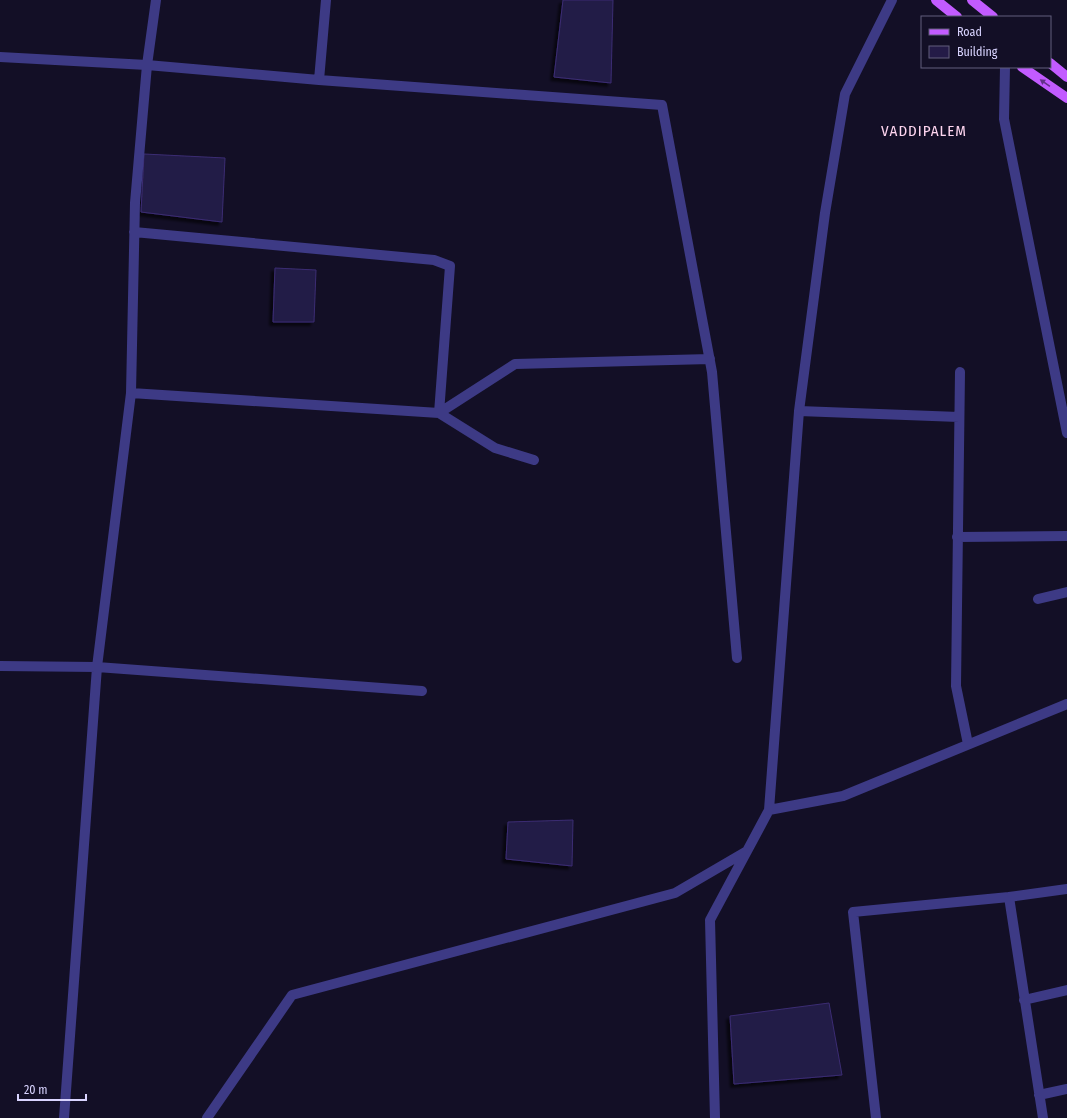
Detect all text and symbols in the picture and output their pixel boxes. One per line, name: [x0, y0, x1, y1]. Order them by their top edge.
legend: [921, 16, 1051, 68]
text: Road: [957, 25, 982, 39]
text: Building: [957, 45, 998, 59]
one-way arrow: [1039, 79, 1050, 87]
district label: VADDIPALEM: [881, 122, 967, 140]
scale bar: [18, 1076, 86, 1102]
text: 20 m: [24, 1083, 48, 1097]

